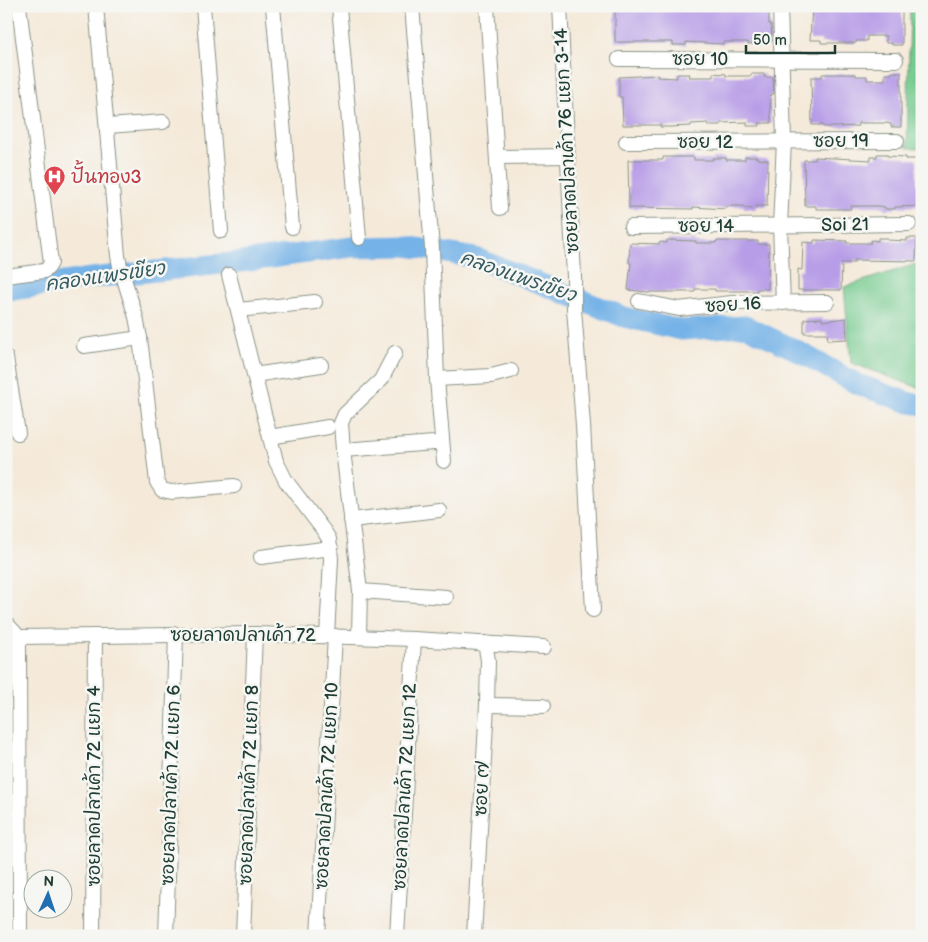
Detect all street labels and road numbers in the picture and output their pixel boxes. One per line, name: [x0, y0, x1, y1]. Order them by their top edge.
street label: ซอยลาดปลาเค้า 76 แยก 3-14: [549, 28, 583, 255]
street label: ซอย 10: [672, 49, 728, 70]
street label: ซอย 19: [813, 131, 869, 152]
street label: ซอย 12: [677, 132, 733, 153]
street label: Soi 21: [821, 214, 869, 236]
street label: ซอย 14: [678, 216, 734, 237]
street label: ซอย 16: [704, 293, 762, 317]
street label: ซอยลาดปลาเค้า 72: [170, 623, 316, 646]
street label: ซอยลาดปลาเค้า 72 แยก 10: [309, 682, 343, 890]
street label: ซอยลาดปลาเค้า 72 แยก 12: [387, 682, 421, 891]
street label: ซอยลาดปลาเค้า 72 แยก 6: [155, 684, 185, 886]
street label: ซอยลาดปลาเค้า 72 แยก 8: [233, 684, 263, 886]
street label: ซอยลาดปลาเค้า 72 แยก 4: [82, 685, 105, 887]
street label: ซอย ๗: [470, 761, 494, 817]

